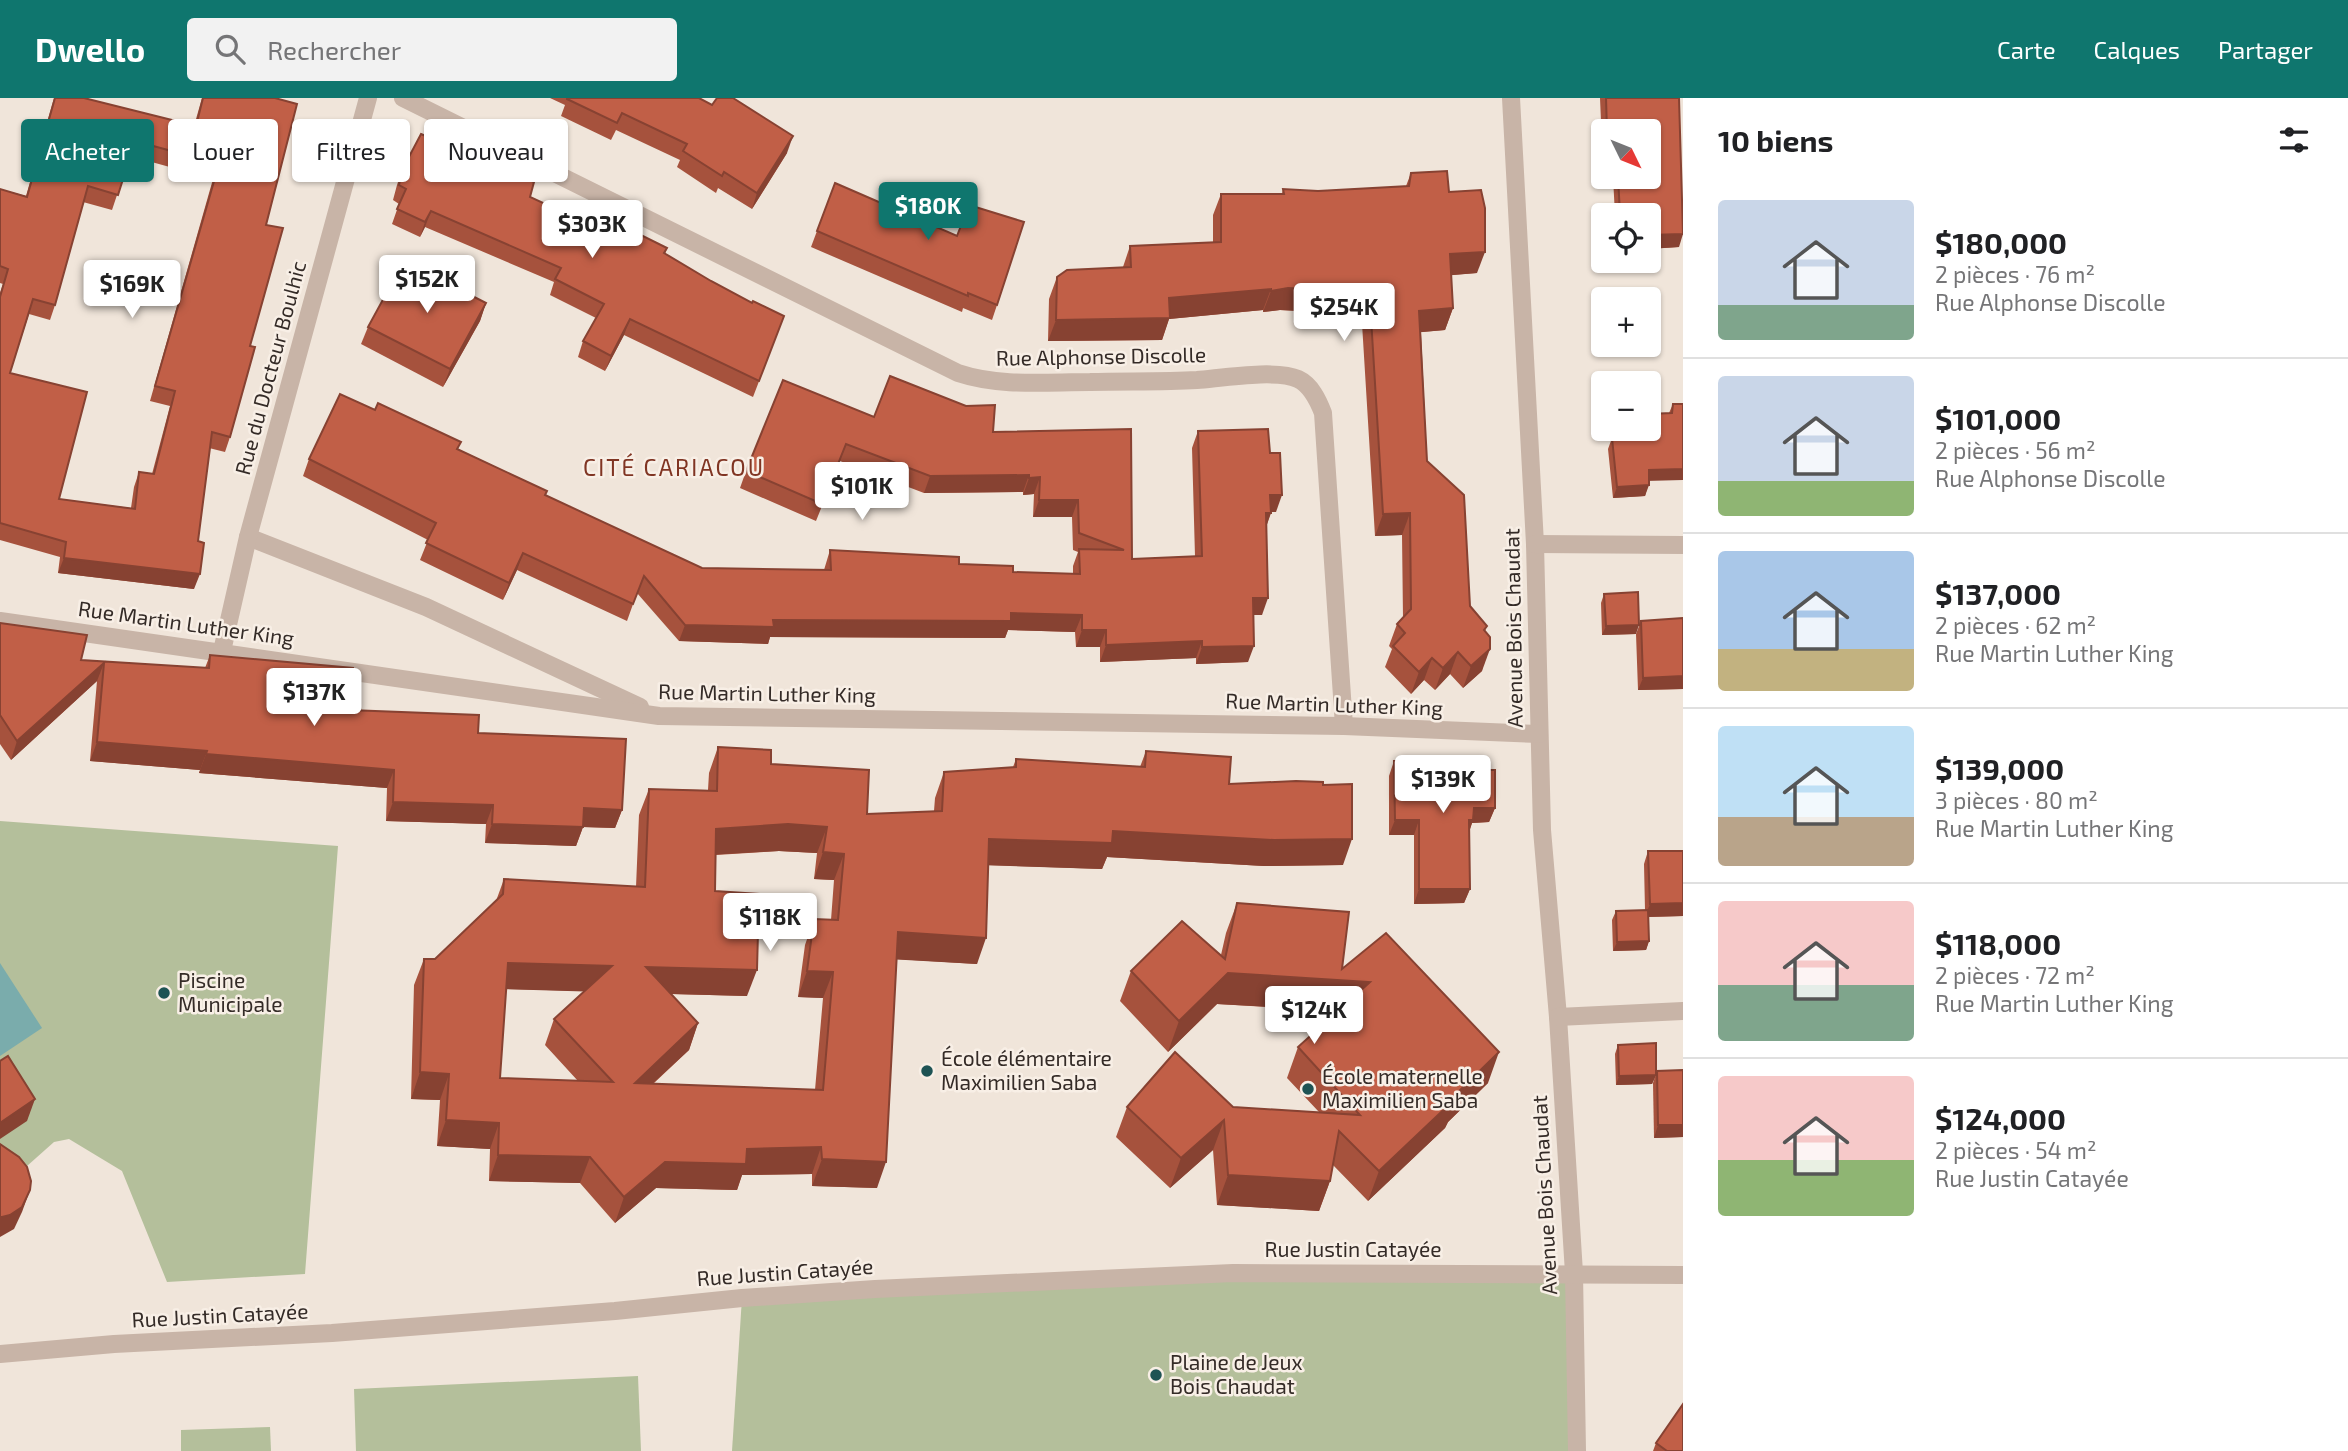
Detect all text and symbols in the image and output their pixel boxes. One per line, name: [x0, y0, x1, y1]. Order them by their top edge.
search box: [187, 18, 677, 81]
text: Dwello: [35, 29, 145, 69]
icon: search: [211, 30, 249, 68]
text: Rechercher: [267, 34, 401, 65]
text: Carte: [1997, 35, 2056, 64]
text: Calques: [2094, 35, 2180, 64]
text: Partager: [2218, 35, 2313, 64]
chip: Acheter: [21, 119, 154, 182]
chip: Louer: [168, 119, 278, 182]
chip: Filtres: [292, 119, 410, 182]
chip: Nouveau: [424, 119, 568, 182]
north arrow: [1591, 119, 1661, 189]
map controls: [1591, 119, 1661, 441]
icon: filters: [2275, 121, 2313, 159]
text: 10 biens: [1718, 122, 1833, 158]
pin: $180K: [879, 183, 977, 242]
text: $180K: [895, 191, 961, 219]
pin: $303K: [543, 200, 641, 260]
button: locate: [1591, 203, 1661, 273]
text: $303K: [558, 209, 626, 237]
text: $180,000: [1935, 224, 2067, 260]
icon: home: [1774, 228, 1858, 312]
pin: $152K: [378, 256, 476, 315]
street label: Rue du Docteur Boulhic: [229, 258, 310, 477]
pin: $169K: [83, 260, 181, 320]
text: 2 pièces · 76 m²: [1935, 260, 2095, 288]
text: $152K: [395, 264, 459, 292]
text: $169K: [100, 269, 165, 297]
pin: $254K: [1295, 284, 1393, 343]
button: +: [1591, 287, 1661, 357]
text: Rue Alphonse Discolle: [1935, 288, 2165, 316]
text: $254K: [1310, 292, 1378, 320]
street label: Rue Alphonse Discolle: [996, 341, 1206, 370]
button: −: [1591, 371, 1661, 441]
text: $101,000: [1935, 400, 2061, 436]
icon: home: [1774, 404, 1858, 488]
text: 2 pièces · 56 m²: [1935, 436, 2096, 464]
district label: CITÉ CARIACOU: [583, 453, 765, 481]
pin: $101K: [813, 462, 911, 522]
text: Rue Alphonse Discolle: [1935, 464, 2165, 492]
text: $101K: [831, 471, 893, 499]
street label: Avenue Bois Chaudat: [1498, 528, 1527, 728]
text: $137,000: [1935, 575, 2061, 611]
icon: home: [1774, 579, 1858, 663]
street label: Rue Martin Luther King: [77, 595, 296, 650]
text: 2 pièces · 62 m²: [1935, 611, 2096, 639]
text: Rue Martin Luther King: [1935, 639, 2174, 667]
pin: $137K: [265, 668, 363, 728]
text: $137K: [282, 677, 346, 705]
street label: Rue Martin Luther King: [658, 678, 876, 707]
street label: Rue Martin Luther King: [1225, 687, 1444, 720]
text: $139,000: [1935, 750, 2064, 786]
icon: home: [1774, 754, 1858, 838]
pin: $139K: [1394, 756, 1492, 815]
text: $139K: [1411, 764, 1475, 792]
text: 3 pièces · 80 m²: [1935, 786, 2098, 814]
text: Rue Martin Luther King: [1935, 814, 2174, 842]
pin: $118K: [721, 894, 819, 953]
text: $118K: [739, 902, 801, 930]
text: $118,000: [1935, 925, 2061, 961]
icon: home: [1774, 929, 1858, 1013]
text: 2 pièces · 72 m²: [1935, 961, 2095, 989]
place label: Piscine Municipale: [178, 967, 283, 1016]
marker: Piscine Municipale: [156, 985, 172, 1001]
pin: $124K: [1265, 986, 1363, 1046]
text: Rue Martin Luther King: [1935, 989, 2174, 1017]
text: $124K: [1281, 995, 1347, 1023]
place label: École élémentaire Maximilien Saba: [941, 1045, 1112, 1094]
marker: École élémentaire Maximilien Saba: [919, 1063, 935, 1079]
place label: École maternelle Maximilien Saba: [1322, 1063, 1483, 1112]
marker: École maternelle Maximilien Saba: [1300, 1081, 1316, 1097]
street label: Avenue Bois Chaudat: [1526, 1095, 1561, 1295]
text: $124,000: [1935, 1100, 2066, 1136]
icon: home: [1774, 1104, 1858, 1188]
text: 2 pièces · 54 m²: [1935, 1136, 2097, 1164]
text: Rue Justin Catayée: [1935, 1164, 2129, 1192]
street label: Rue Justin Catayée: [1265, 1236, 1441, 1261]
street label: Rue Justin Catayée: [696, 1253, 874, 1290]
street label: Rue Justin Catayée: [131, 1297, 309, 1332]
place label: Plaine de Jeux Bois Chaudat: [1170, 1349, 1303, 1398]
marker: Plaine de Jeux Bois Chaudat: [1148, 1367, 1164, 1383]

